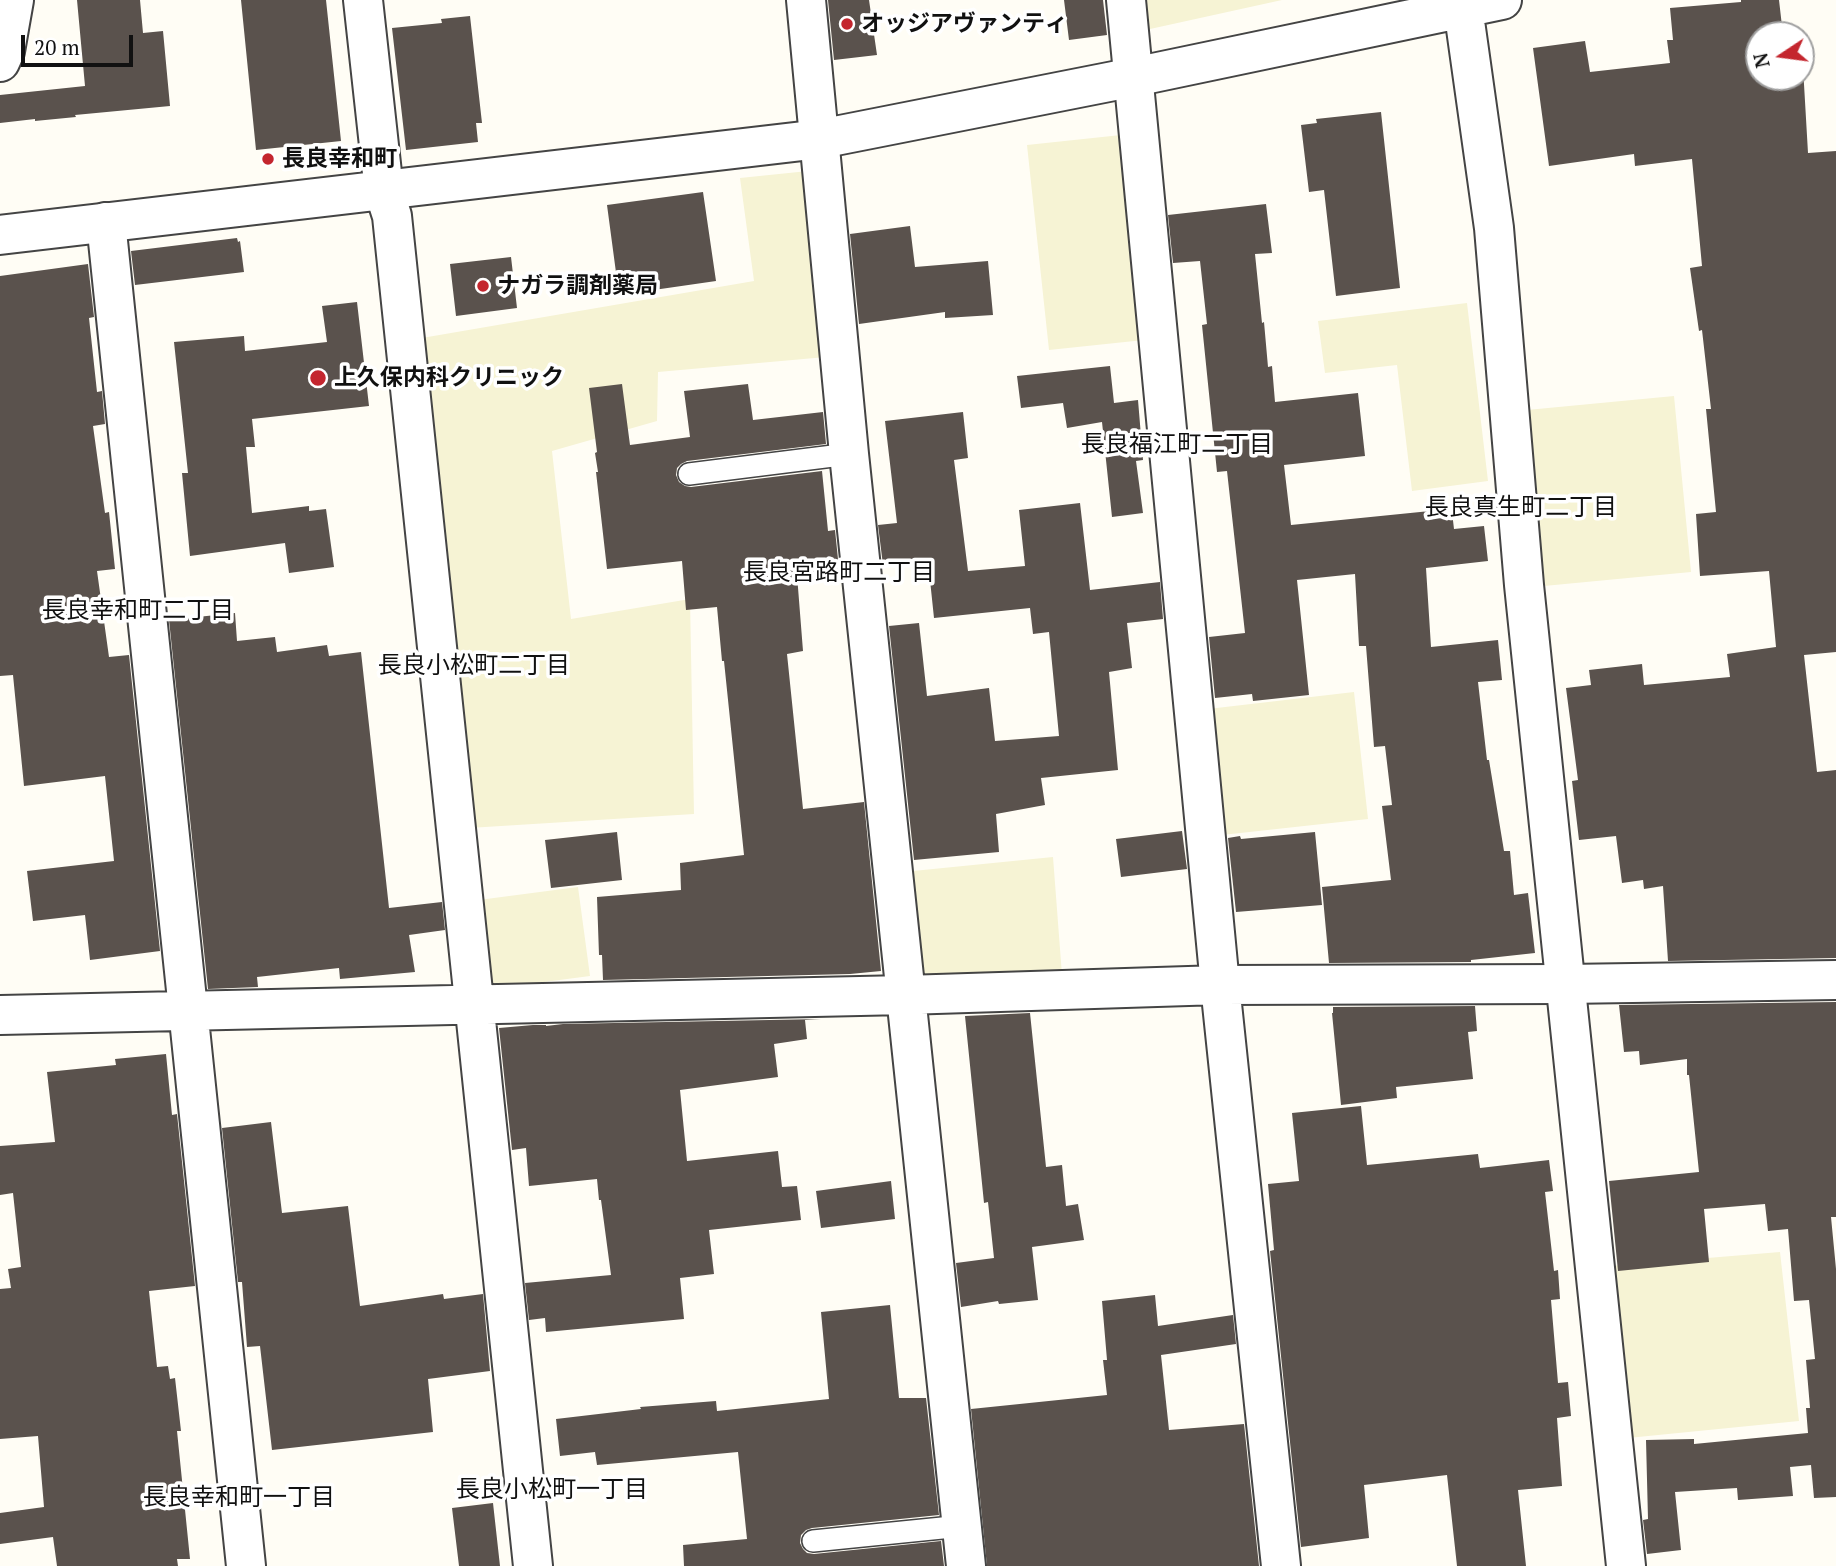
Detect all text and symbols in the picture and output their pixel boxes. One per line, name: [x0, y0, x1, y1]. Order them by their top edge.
place label: オッジアヴァンティ: [861, 10, 1068, 38]
marker: オッジアヴァンティ: [839, 16, 855, 32]
scale bar: [24, 21, 136, 65]
north arrow: [1745, 21, 1815, 91]
text: 20 m: [34, 33, 80, 61]
text: N: [1747, 51, 1775, 70]
place label: 長良幸和町: [282, 145, 397, 173]
marker: 長良幸和町: [260, 151, 276, 167]
place label: ナガラ調剤薬局: [497, 272, 658, 300]
marker: ナガラ調剤薬局: [475, 278, 491, 294]
place label: 上久保内科クリニック: [334, 364, 564, 392]
marker: 上久保内科クリニック: [308, 368, 328, 388]
district label: 長良福江町二丁目: [1081, 431, 1273, 459]
district label: 長良真生町二丁目: [1425, 494, 1617, 522]
district label: 長良宮路町二丁目: [743, 559, 935, 587]
district label: 長良幸和町二丁目: [42, 597, 234, 625]
district label: 長良小松町二丁目: [378, 652, 570, 680]
district label: 長良小松町一丁目: [456, 1476, 648, 1504]
district label: 長良幸和町一丁目: [143, 1484, 335, 1512]

